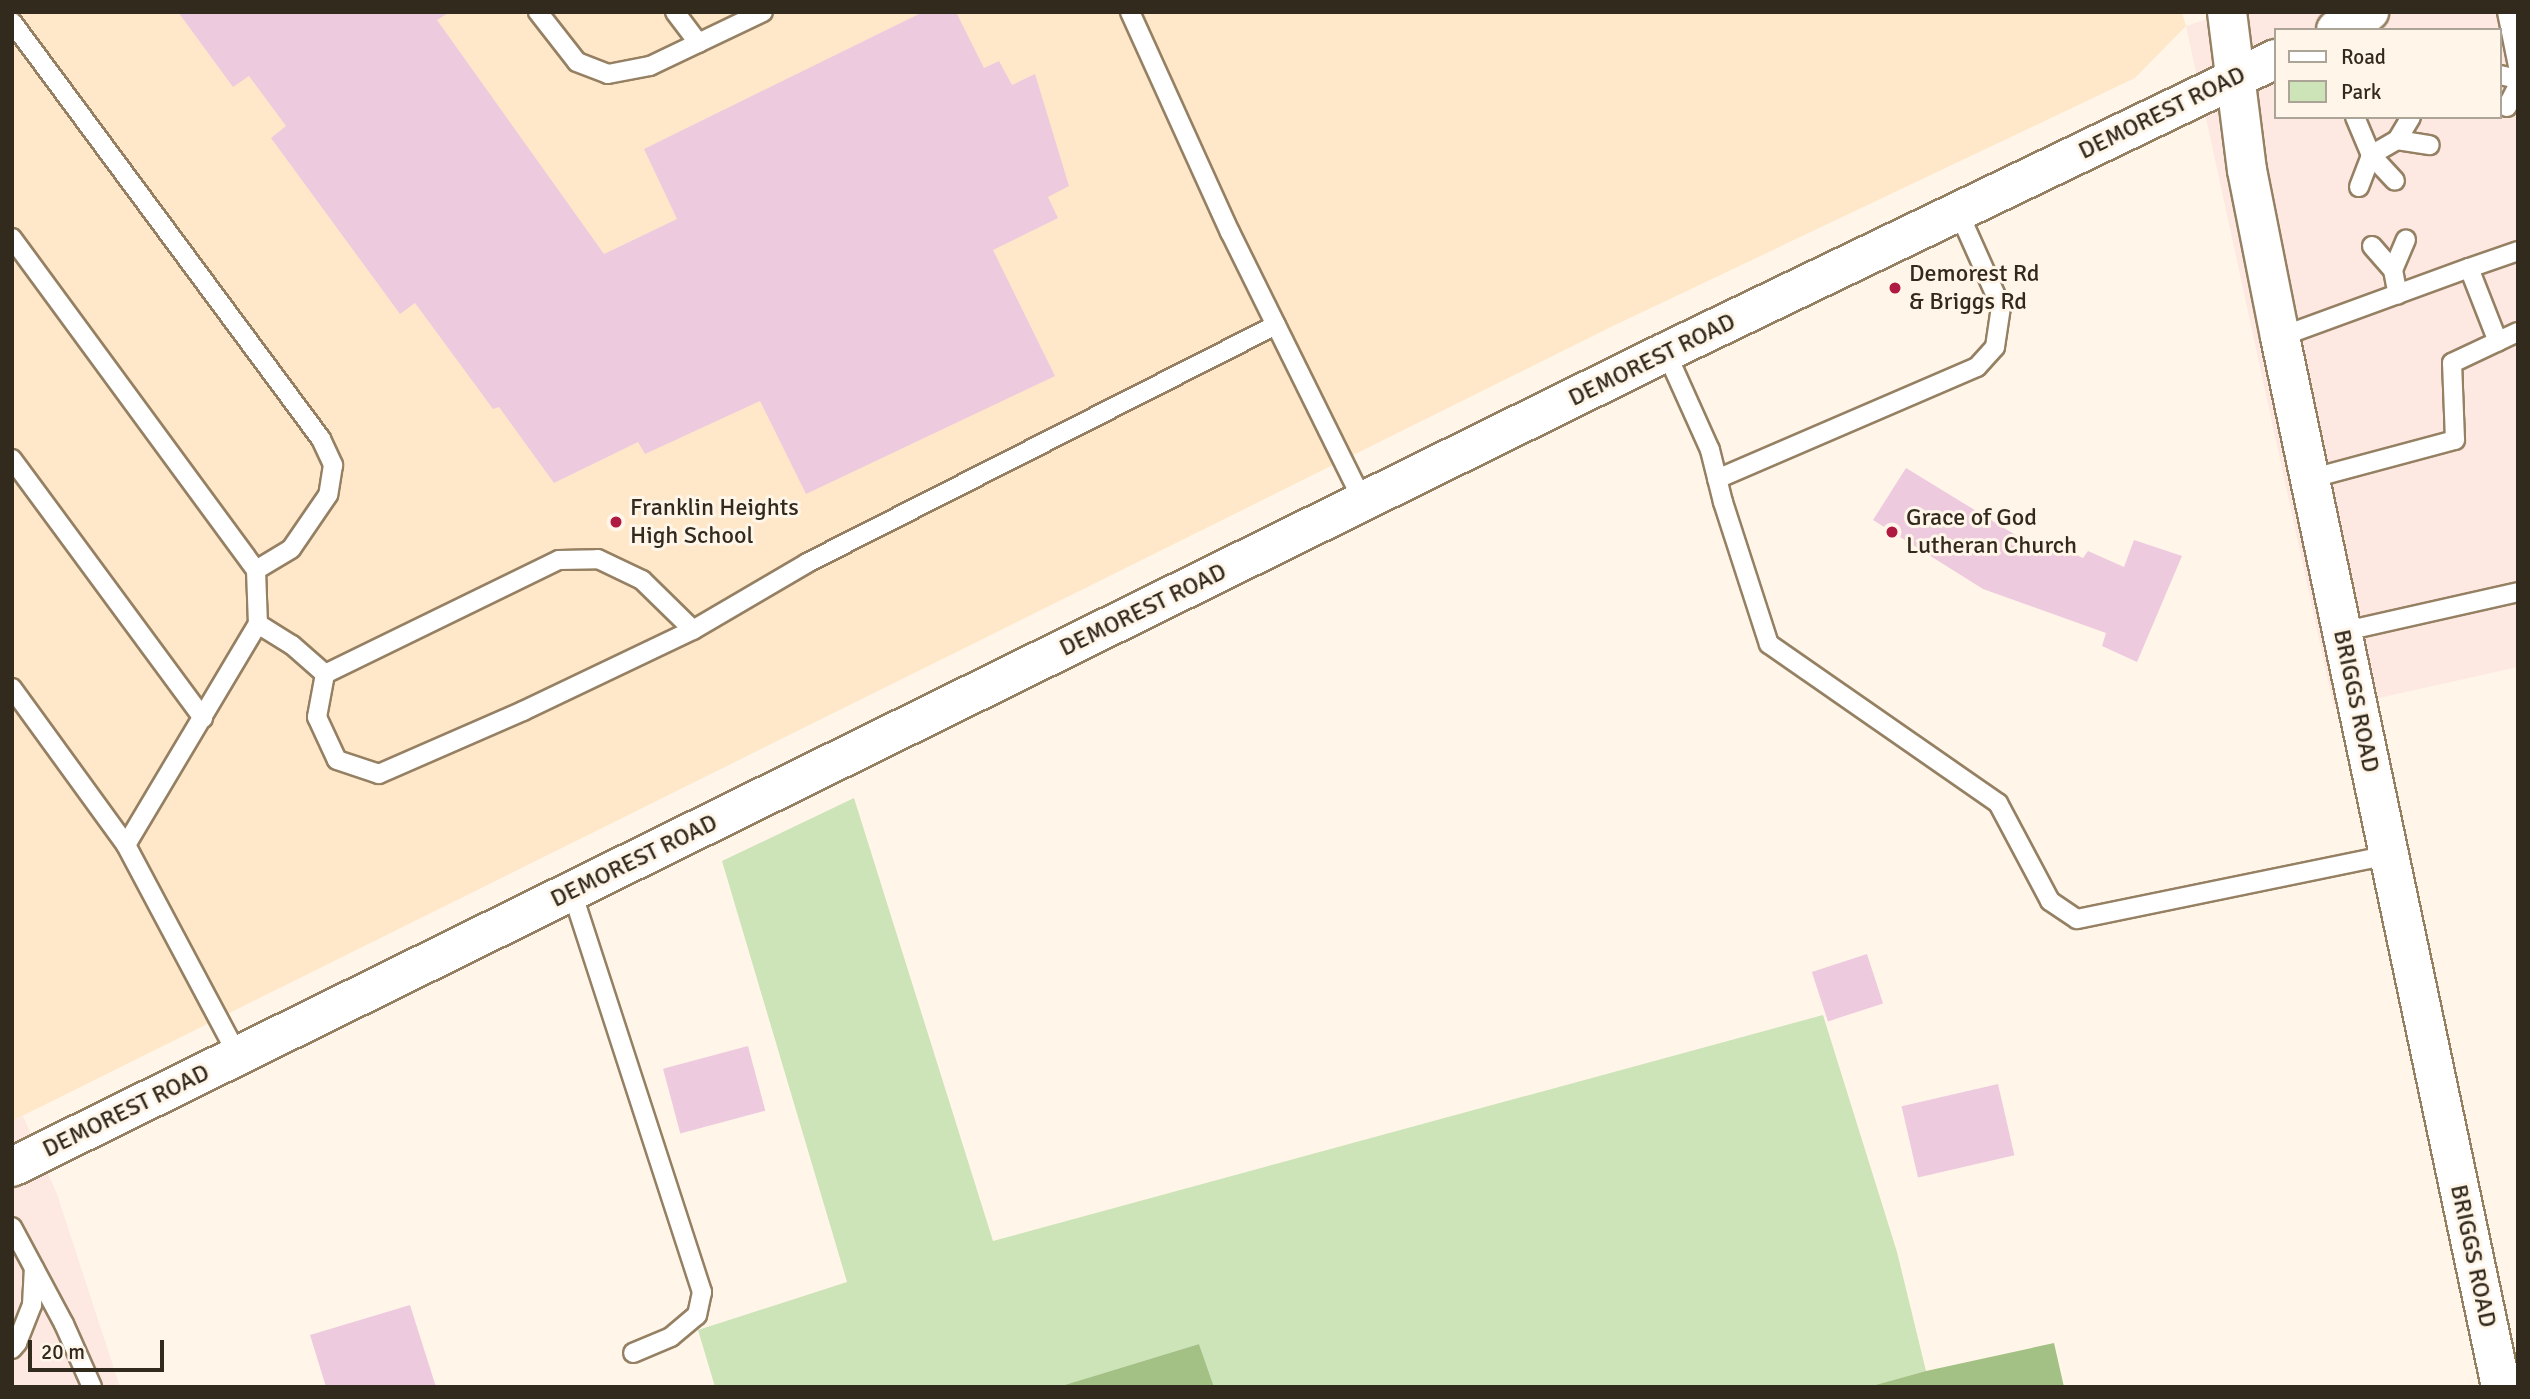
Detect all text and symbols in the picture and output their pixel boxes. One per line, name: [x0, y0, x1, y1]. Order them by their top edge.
legend: [2274, 28, 2502, 119]
text: Road: [2341, 44, 2386, 70]
street label: DEMOREST ROAD: [2074, 60, 2250, 166]
text: Park: [2341, 79, 2381, 105]
place label: Demorest Rd & Briggs Rd: [1909, 260, 2040, 316]
marker: Demorest Rd & Briggs Rd: [1887, 280, 1903, 296]
street label: DEMOREST ROAD: [1564, 307, 1740, 413]
place label: Franklin Heights High School: [630, 494, 799, 550]
place label: Grace of God Lutheran Church: [1906, 504, 2077, 560]
marker: Franklin Heights High School: [608, 514, 624, 530]
marker: Grace of God Lutheran Church: [1884, 524, 1900, 540]
street label: DEMOREST ROAD: [1055, 557, 1231, 663]
street label: BRIGGS ROAD: [2327, 627, 2385, 775]
street label: DEMOREST ROAD: [546, 808, 722, 914]
street label: DEMOREST ROAD: [38, 1058, 214, 1164]
street label: BRIGGS ROAD: [2444, 1182, 2502, 1330]
scale bar: [32, 1326, 168, 1370]
text: 20 m: [41, 1339, 85, 1365]

